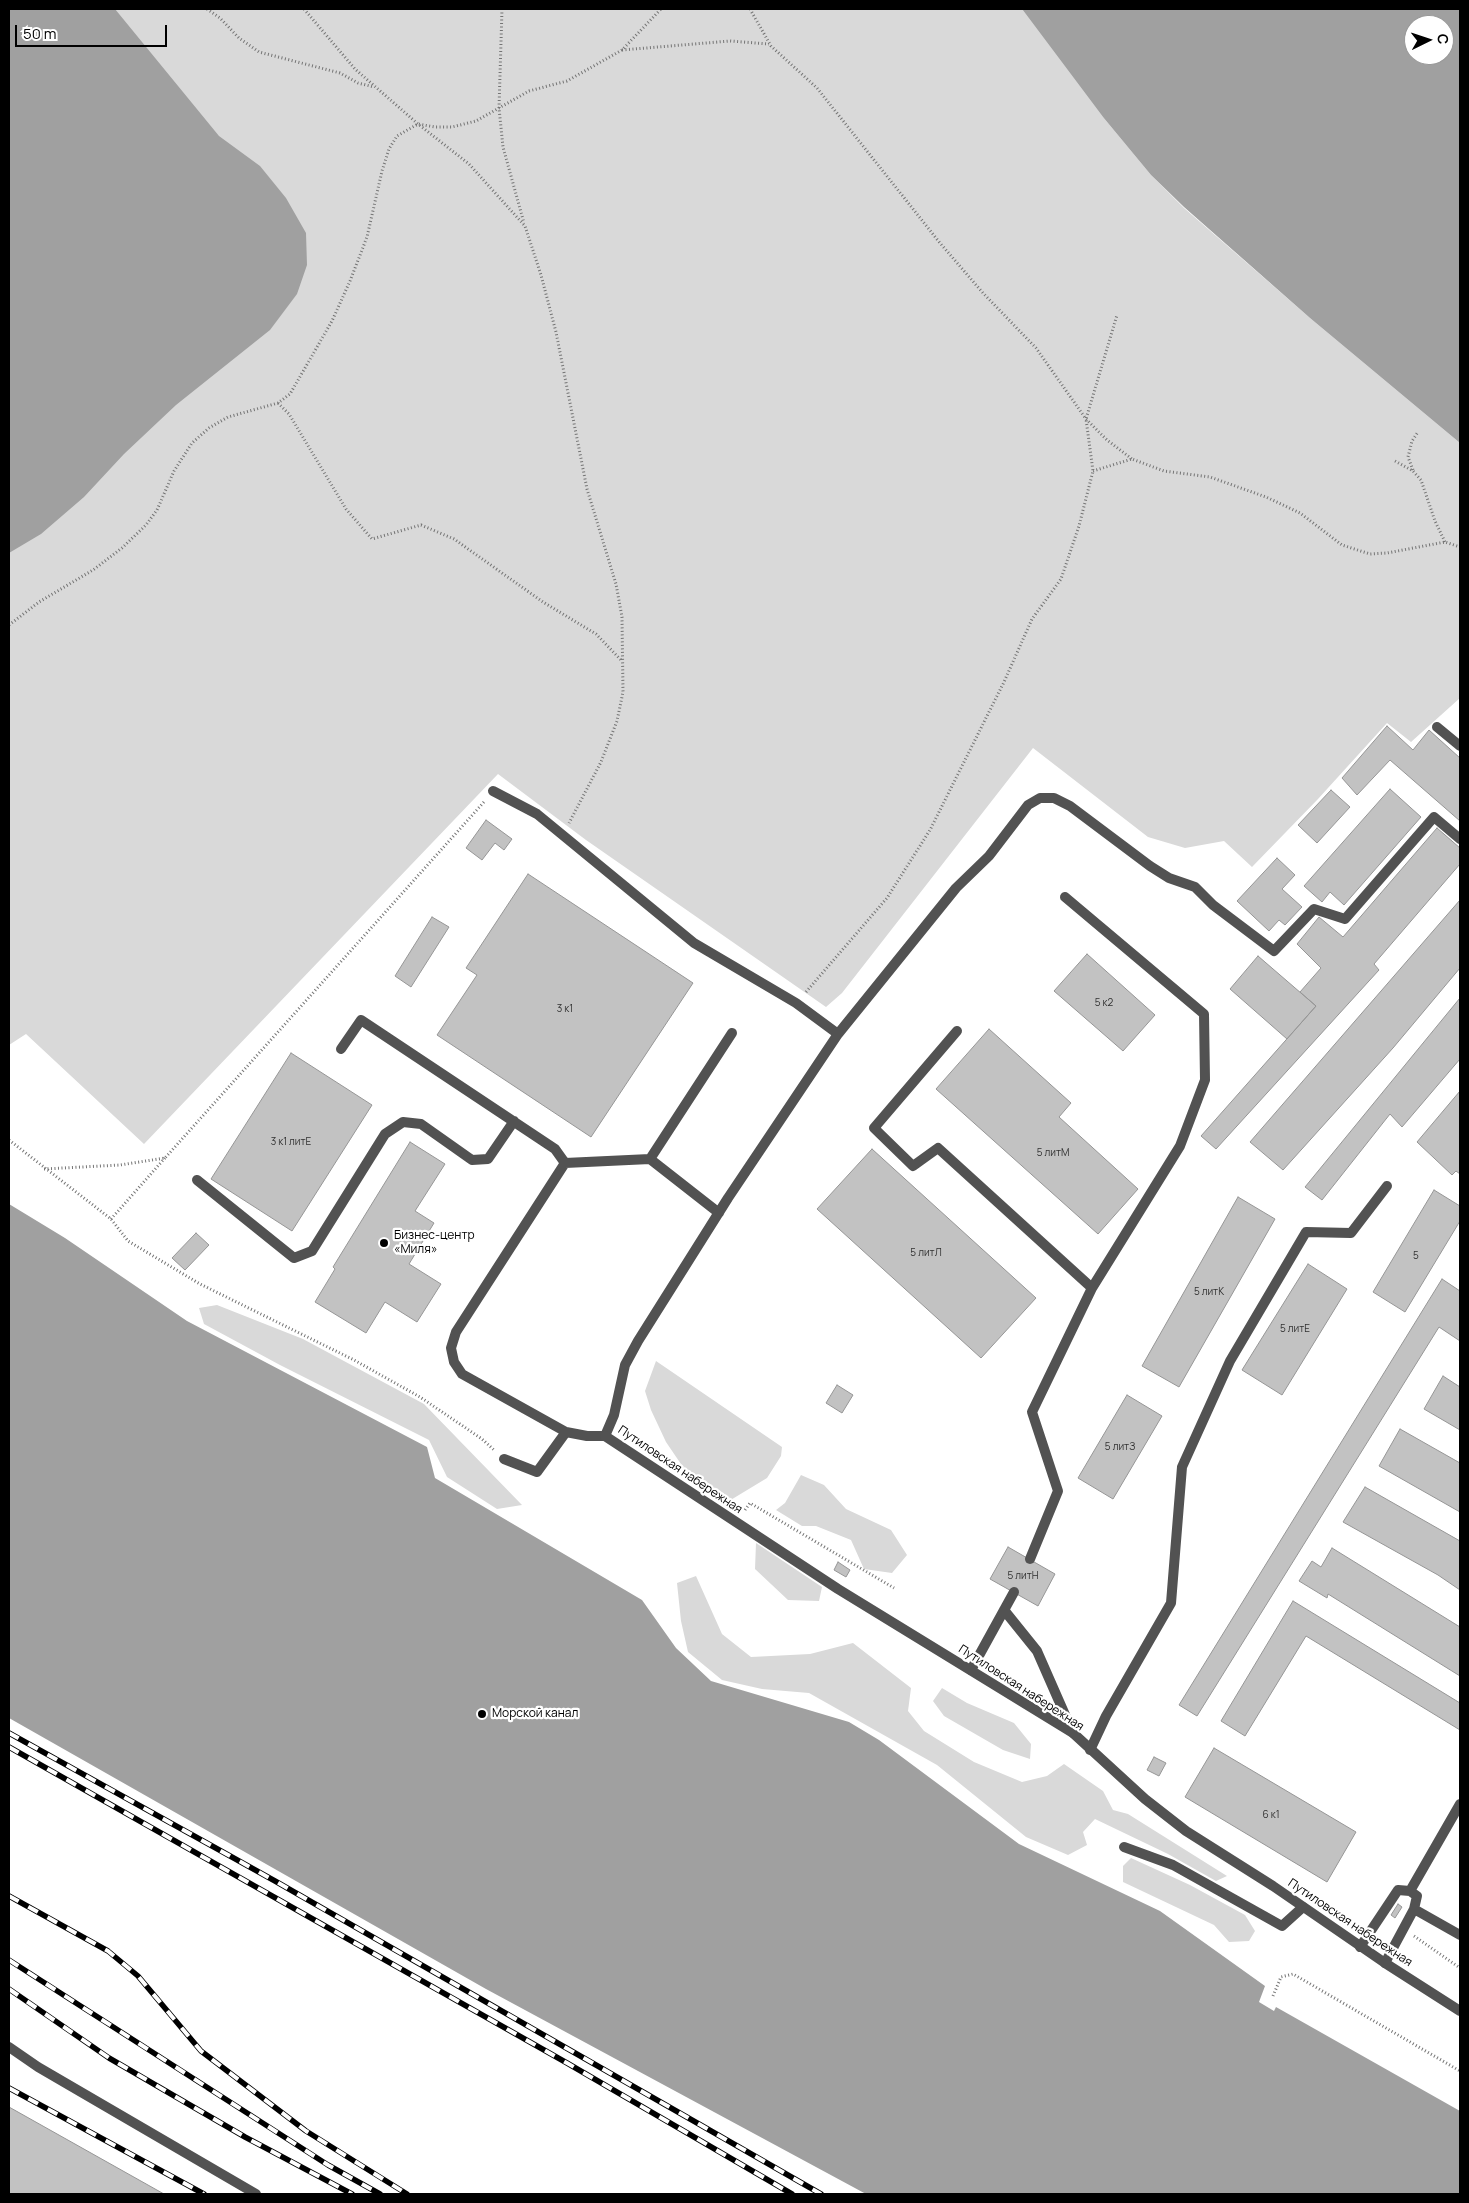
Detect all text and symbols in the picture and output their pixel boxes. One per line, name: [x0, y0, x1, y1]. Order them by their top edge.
scale bar: [18, 15, 170, 47]
north arrow: [1404, 15, 1454, 65]
text: 50 m: [23, 23, 57, 44]
text: С: [1434, 33, 1453, 45]
house number: 5 к2: [1095, 997, 1113, 1009]
house number: 3 к1: [557, 1003, 573, 1015]
house number: 3 к1 литЕ: [271, 1136, 311, 1148]
house number: 5 литМ: [1037, 1147, 1069, 1159]
place label: Бизнес-центр «Миля»: [394, 1229, 475, 1257]
marker: Бизнес-центр «Миля»: [378, 1237, 390, 1249]
house number: 5 литЛ: [910, 1247, 942, 1259]
house number: 5: [1413, 1250, 1419, 1262]
house number: 5 литК: [1194, 1286, 1224, 1298]
house number: 5 литЕ: [1280, 1323, 1310, 1335]
street label: Путиловская набережная: [615, 1423, 745, 1517]
house number: 5 литЗ: [1105, 1441, 1135, 1453]
house number: 5 литН: [1007, 1570, 1039, 1582]
street label: Путиловская набережная: [956, 1642, 1086, 1734]
place label: Морской канал: [492, 1707, 578, 1721]
marker: Морской канал: [476, 1708, 488, 1720]
house number: 6 к1: [1262, 1809, 1280, 1821]
street label: Путиловская набережная: [1285, 1876, 1415, 1970]

